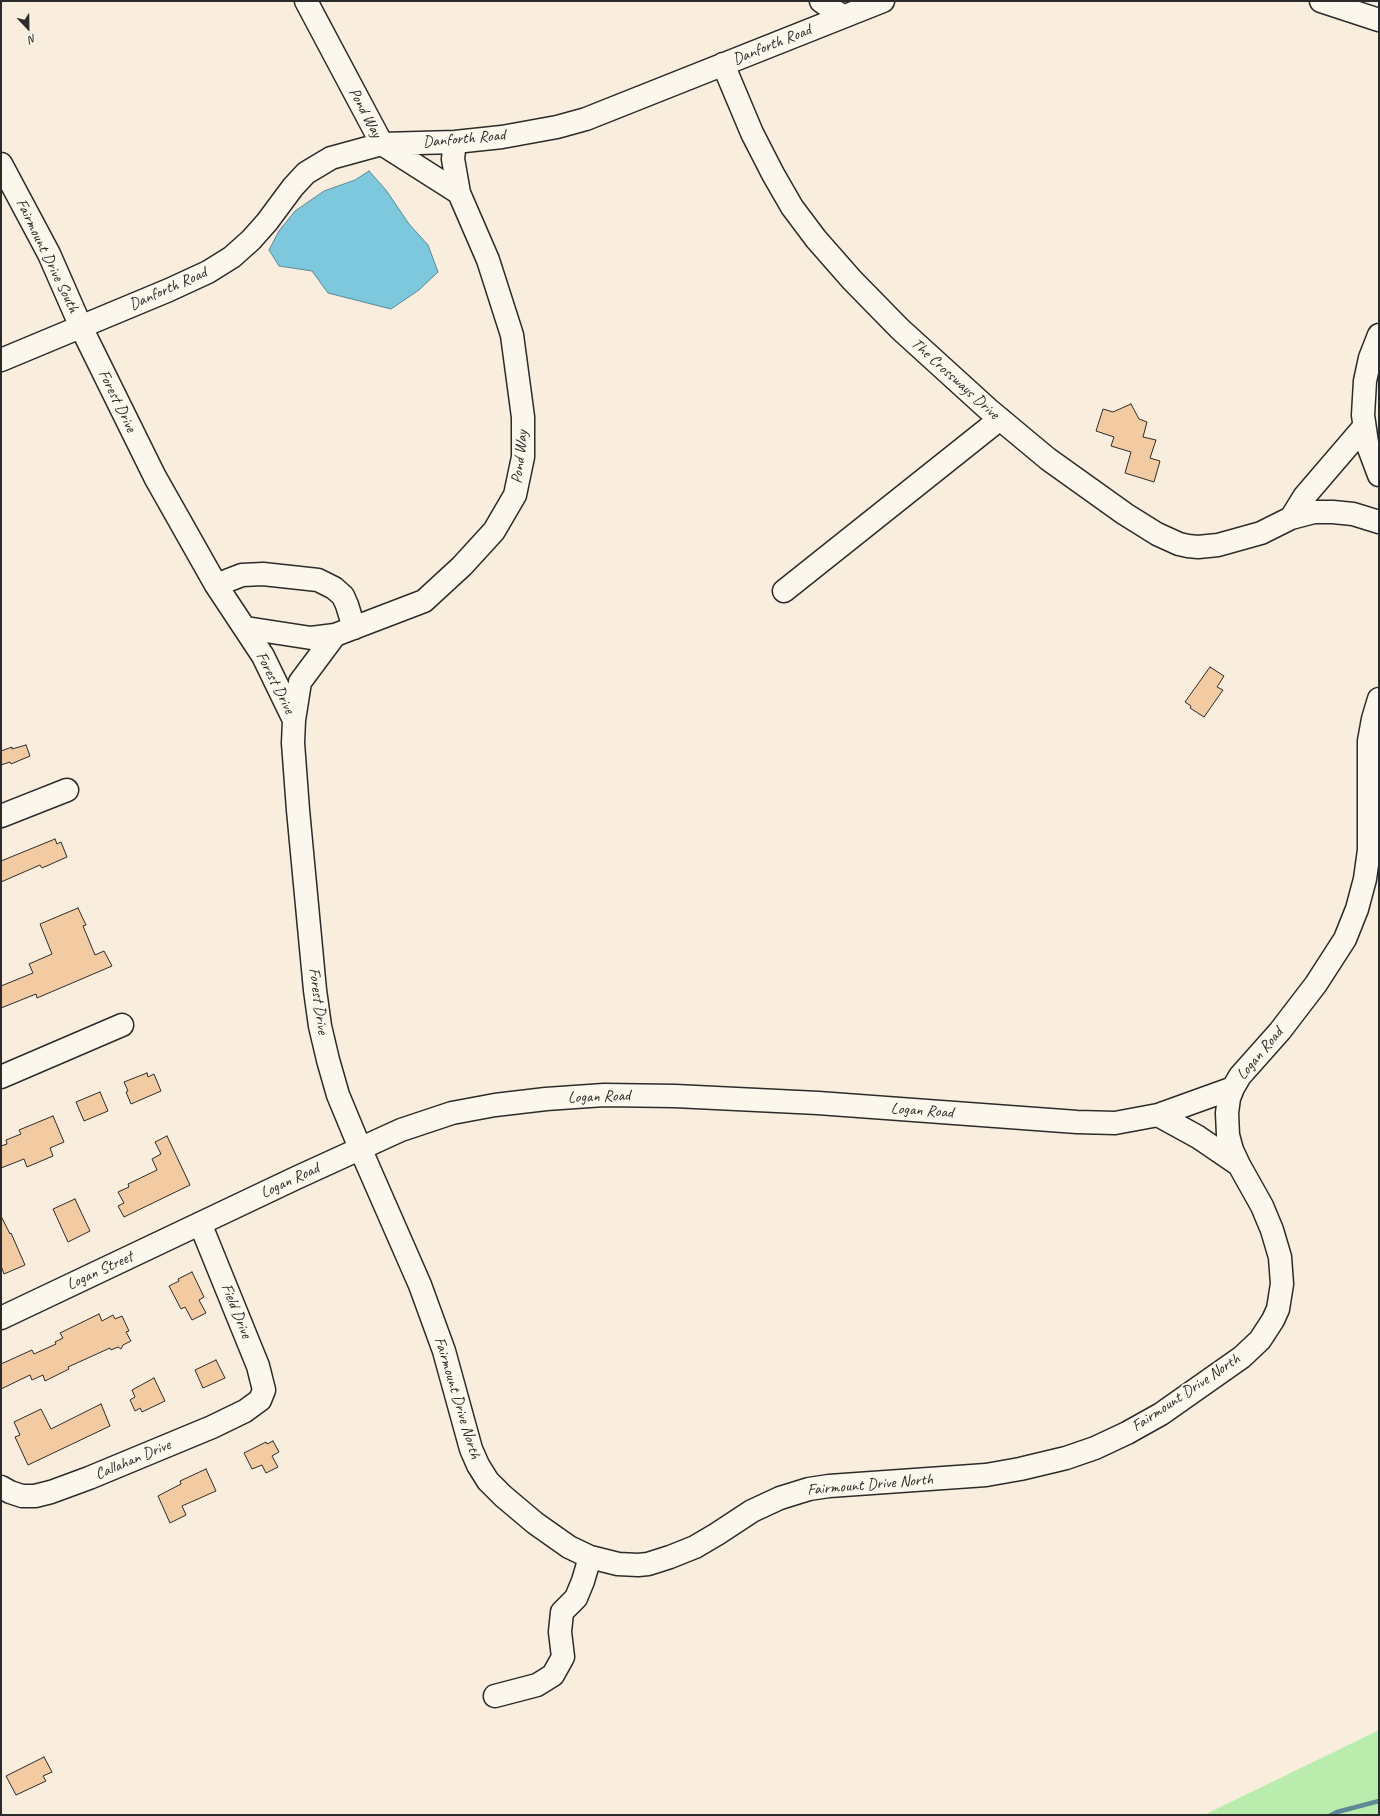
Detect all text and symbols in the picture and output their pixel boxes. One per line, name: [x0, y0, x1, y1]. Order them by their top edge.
north arrow: [8, 8, 48, 48]
street label: Danforth Road: [730, 21, 814, 69]
text: N: [27, 31, 38, 47]
street label: Pond Way: [344, 85, 386, 141]
street label: Danforth Road: [422, 126, 506, 152]
street label: Fairmount Drive South: [11, 196, 83, 316]
street label: Danforth Road: [126, 263, 210, 315]
street label: The Crossways Drive: [907, 334, 1003, 424]
street label: Forest Drive: [94, 367, 140, 435]
street label: Pond Way: [508, 429, 532, 485]
street label: Forest Drive: [251, 649, 299, 717]
street label: Forest Drive: [304, 967, 332, 1035]
street label: Logan Road: [1233, 1024, 1287, 1084]
street label: Logan Road: [567, 1086, 631, 1108]
street label: Logan Road: [890, 1099, 954, 1123]
street label: Logan Road: [258, 1159, 322, 1203]
street label: Logan Street: [64, 1247, 136, 1295]
street label: Field Drive: [216, 1281, 256, 1341]
street label: Fairmount Drive North: [429, 1335, 485, 1461]
street label: Fairmount Drive North: [1128, 1350, 1244, 1436]
street label: Callahan Drive: [92, 1436, 174, 1484]
street label: Fairmount Drive North: [806, 1470, 934, 1500]

